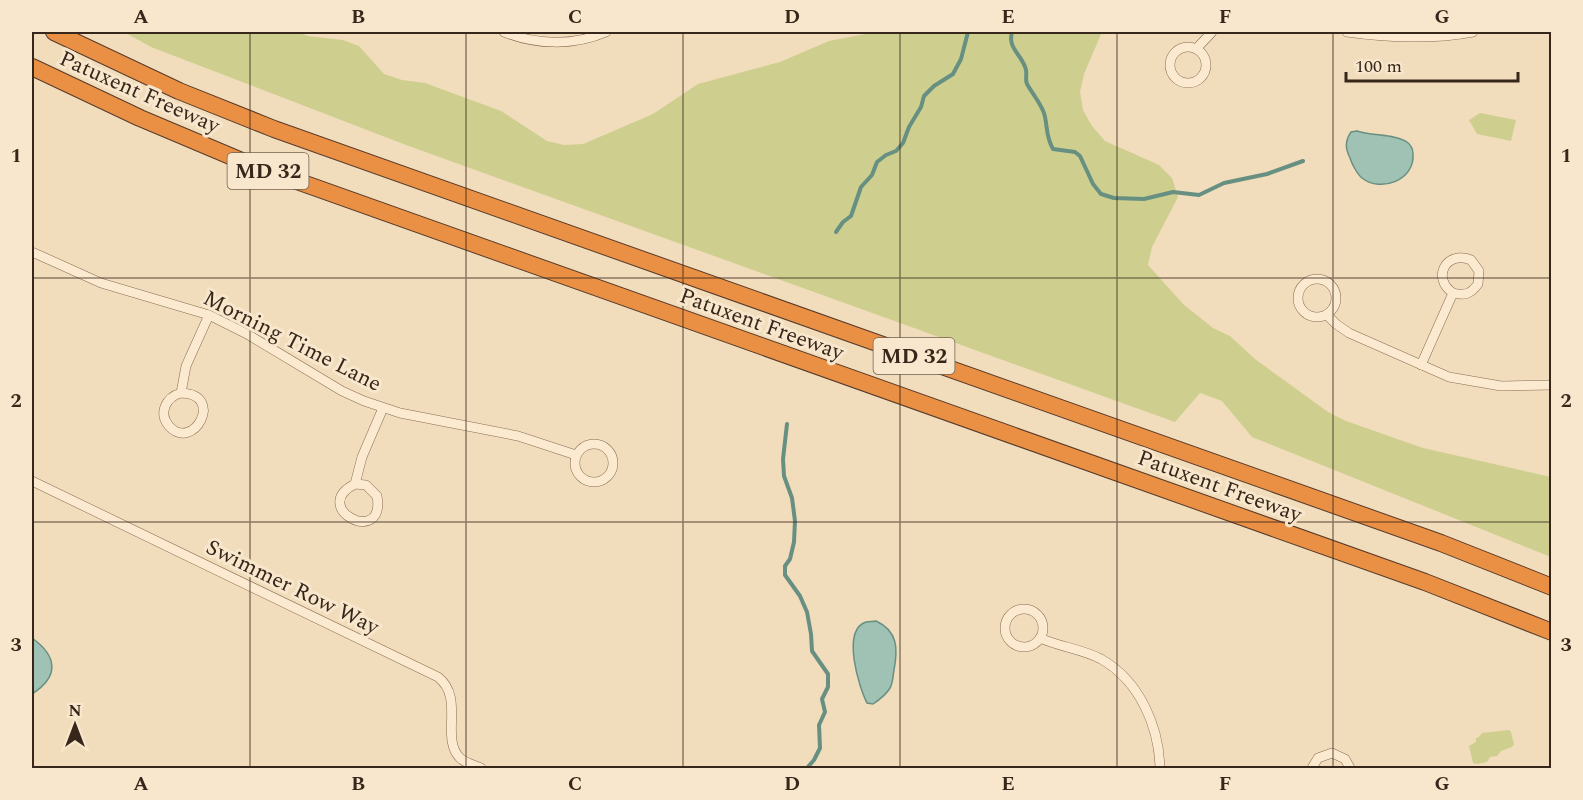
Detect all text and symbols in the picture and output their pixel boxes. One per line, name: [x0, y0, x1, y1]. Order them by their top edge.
text: A: [133, 2, 149, 32]
text: B: [351, 2, 365, 32]
text: C: [568, 2, 582, 32]
text: D: [784, 2, 800, 32]
text: E: [1001, 2, 1015, 32]
text: F: [1219, 2, 1231, 32]
text: G: [1434, 2, 1450, 32]
street label: Patuxent Freeway: [54, 42, 226, 143]
scale bar: [1346, 45, 1518, 83]
text: 100 m: [1355, 53, 1402, 80]
text: 1: [10, 141, 22, 171]
text: 1: [1560, 141, 1572, 171]
road number: MD 32: [228, 153, 308, 189]
street label: Patuxent Freeway: [675, 279, 850, 370]
street label: Morning Time Lane: [197, 282, 387, 401]
road number: MD 32: [874, 338, 954, 374]
text: 2: [10, 386, 22, 416]
text: 2: [1560, 386, 1572, 416]
street label: Patuxent Freeway: [1133, 441, 1308, 532]
street label: Swimmer Row Way: [200, 531, 386, 644]
text: 3: [10, 630, 22, 660]
text: 3: [1560, 630, 1572, 660]
north arrow: [45, 695, 105, 755]
text: N: [68, 699, 82, 723]
text: A: [133, 769, 149, 799]
text: B: [351, 769, 365, 799]
text: C: [568, 769, 582, 799]
text: D: [784, 769, 800, 799]
text: E: [1001, 769, 1015, 799]
text: F: [1219, 769, 1231, 799]
text: G: [1434, 769, 1450, 799]

